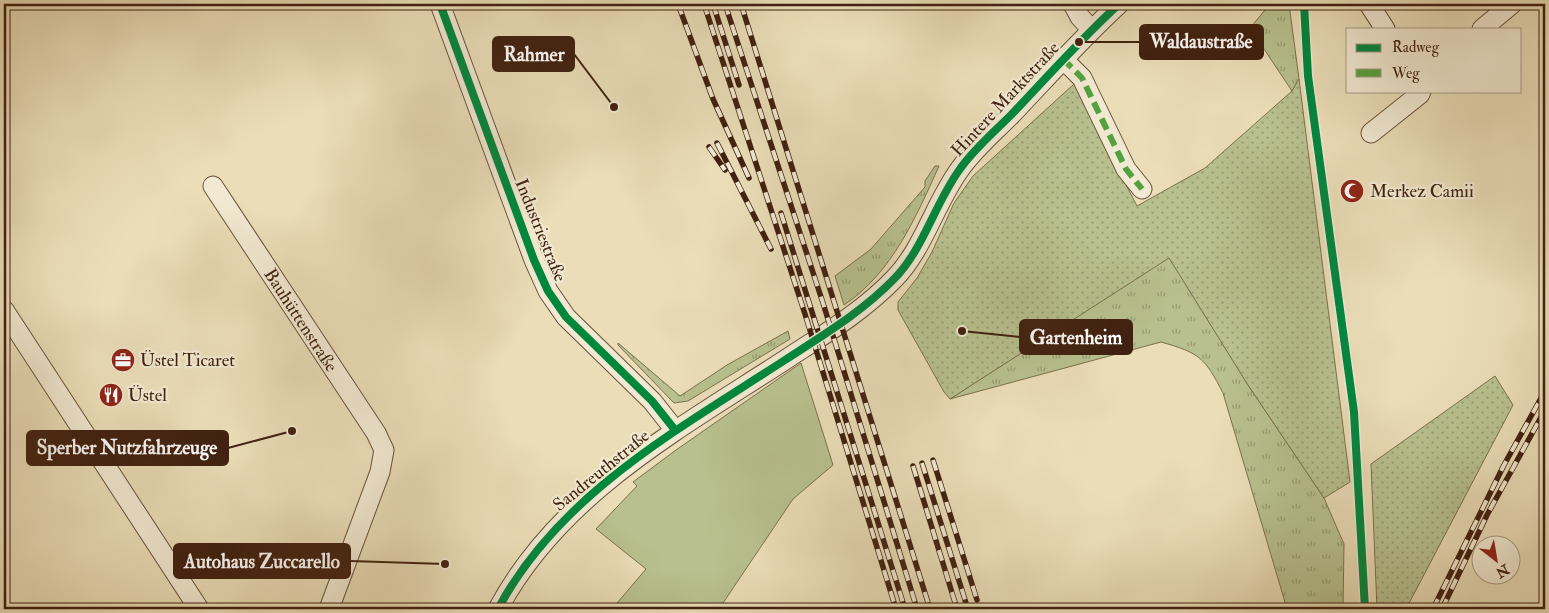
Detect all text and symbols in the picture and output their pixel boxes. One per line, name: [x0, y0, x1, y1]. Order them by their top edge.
callout: Waldaustraße: [1140, 25, 1263, 59]
legend: [1346, 28, 1522, 92]
text: Waldaustraße: [1148, 30, 1253, 54]
callout: Rahmer: [493, 37, 574, 71]
street label: Hintere Marktstraße: [946, 37, 1065, 162]
text: Radweg: [1392, 38, 1440, 57]
text: Rahmer: [503, 43, 565, 67]
text: Weg: [1391, 64, 1420, 83]
street label: Industriestraße: [509, 175, 572, 285]
mosque icon: Merkez Camii: [1339, 178, 1365, 204]
place label: Merkez Camii: [1370, 180, 1474, 203]
street label: Bauhüttenstraße: [259, 264, 343, 377]
callout: Gartenheim: [1020, 320, 1132, 354]
text: Gartenheim: [1030, 326, 1122, 350]
office icon: Üstel Ticaret: [110, 347, 136, 373]
place label: Üstel Ticaret: [140, 349, 235, 372]
restaurant icon: Üstel: [98, 382, 124, 408]
place label: Üstel: [128, 384, 167, 407]
street label: Sandreuthstraße: [548, 424, 655, 516]
callout: Sperber Nutzfahrzeuge: [27, 431, 228, 465]
text: Sperber Nutzfahrzeuge: [37, 436, 217, 461]
north arrow: [1472, 536, 1522, 586]
callout: Autohaus Zuccarello: [174, 544, 350, 578]
text: Autohaus Zuccarello: [183, 550, 340, 574]
text: N: [1492, 560, 1513, 581]

